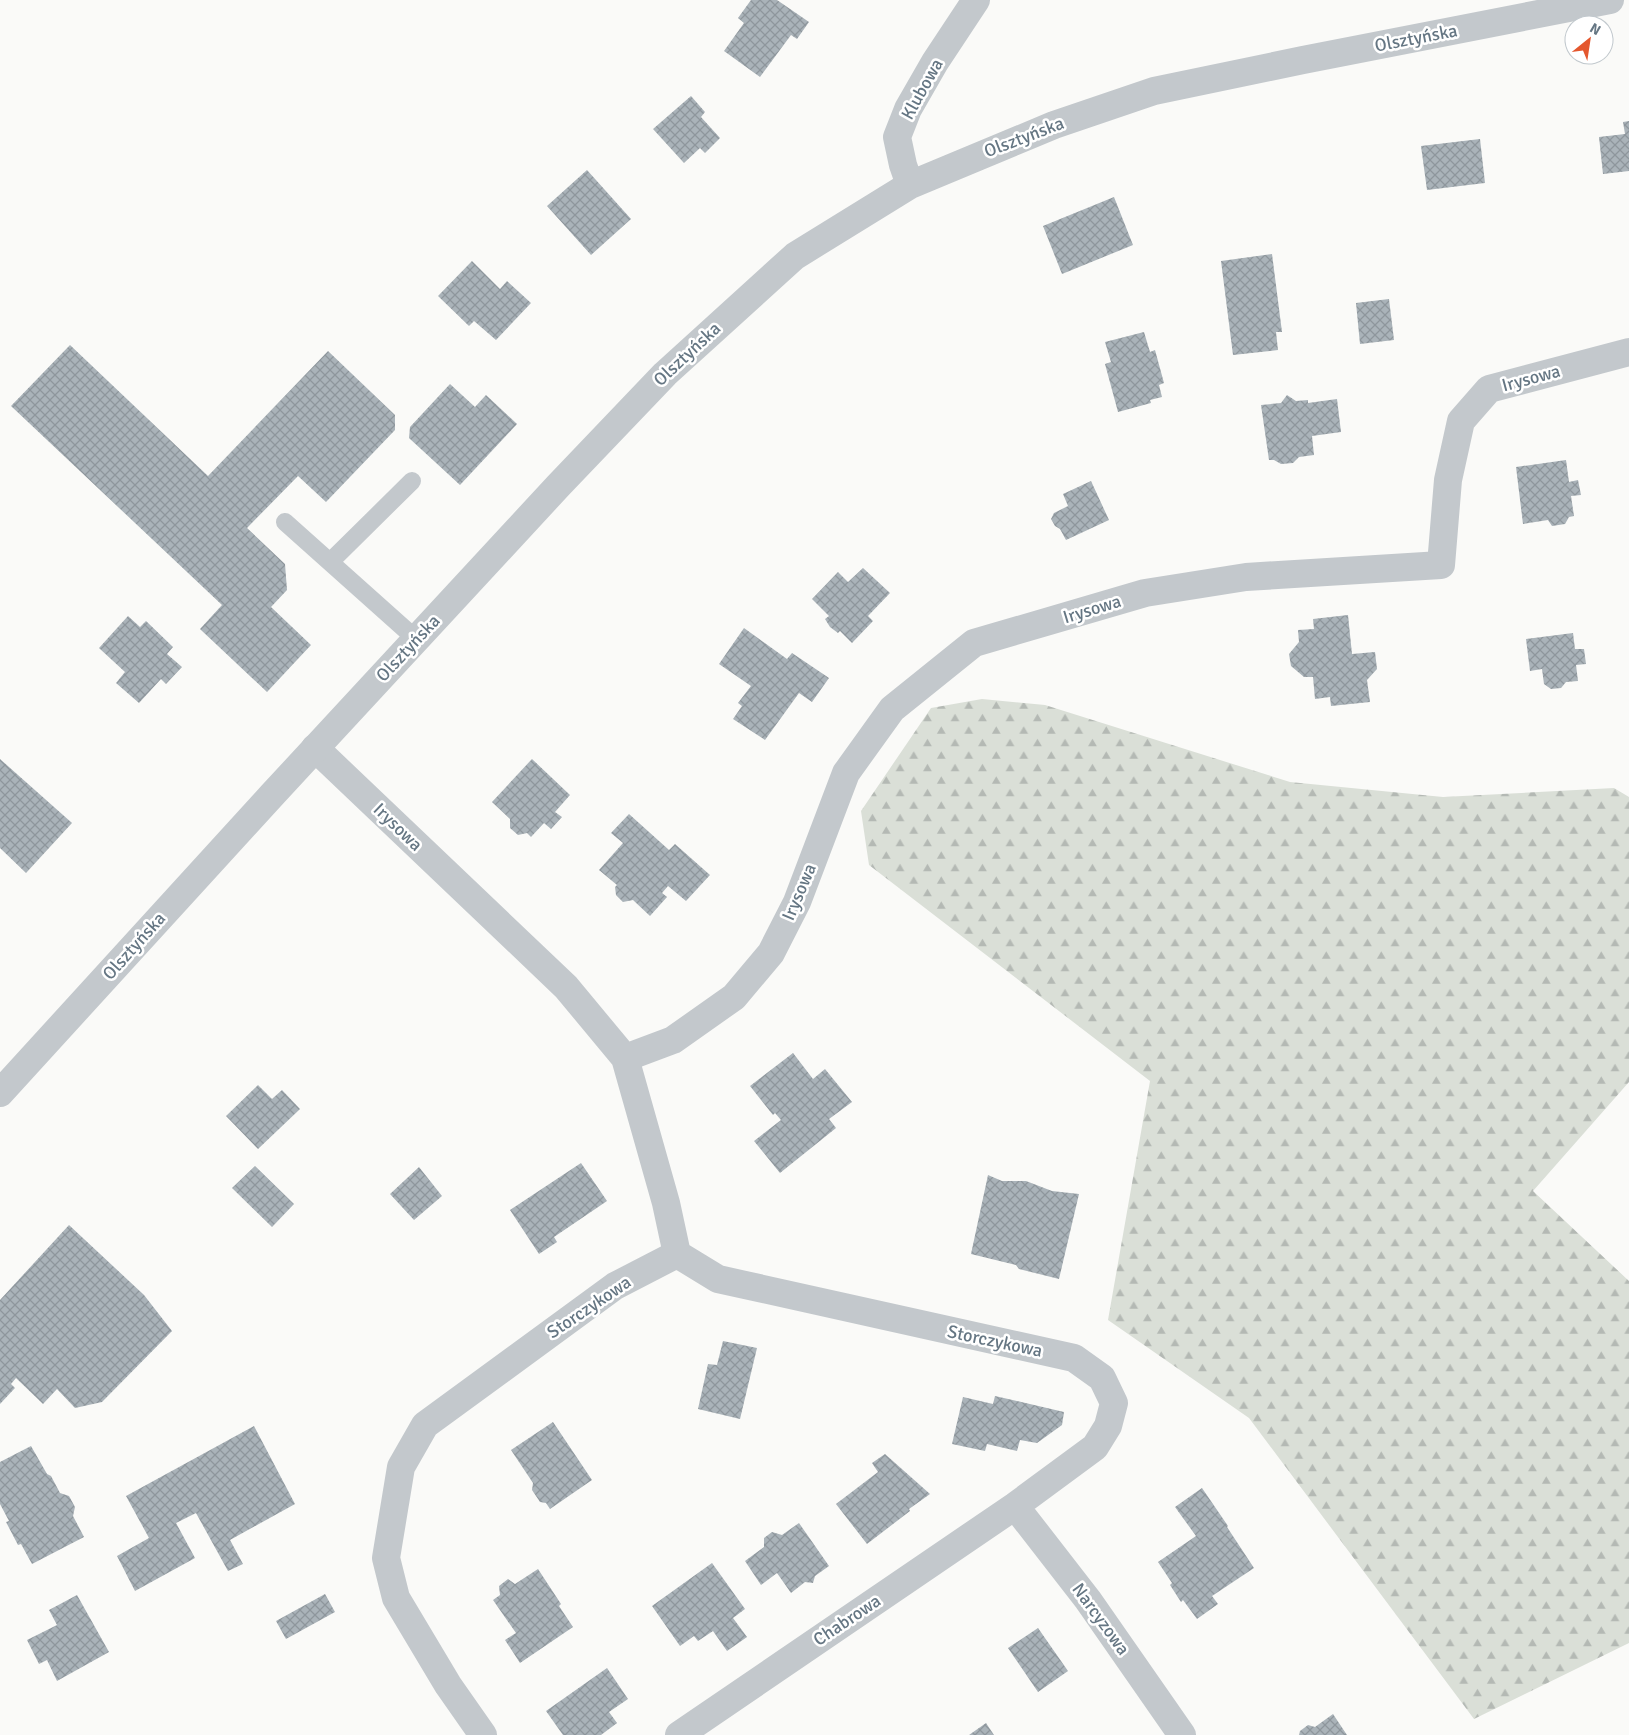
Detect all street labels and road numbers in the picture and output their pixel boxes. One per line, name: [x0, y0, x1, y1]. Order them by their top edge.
street label: Olsztyńska: [1373, 19, 1459, 57]
street label: Klubowa: [896, 55, 948, 123]
street label: Olsztyńska: [981, 112, 1067, 162]
street label: Olsztyńska: [649, 317, 725, 391]
street label: Irysowa: [1499, 360, 1563, 396]
street label: Irysowa: [1060, 590, 1124, 628]
street label: Olsztyńska: [371, 610, 445, 686]
street label: Irysowa: [369, 798, 427, 856]
street label: Irysowa: [777, 860, 821, 924]
street label: Olsztyńska: [98, 908, 170, 984]
street label: Storczykowa: [543, 1271, 635, 1343]
street label: Storczykowa: [946, 1320, 1044, 1362]
street label: Narcyzowa: [1068, 1579, 1134, 1659]
street label: Chabrowa: [809, 1589, 885, 1651]

